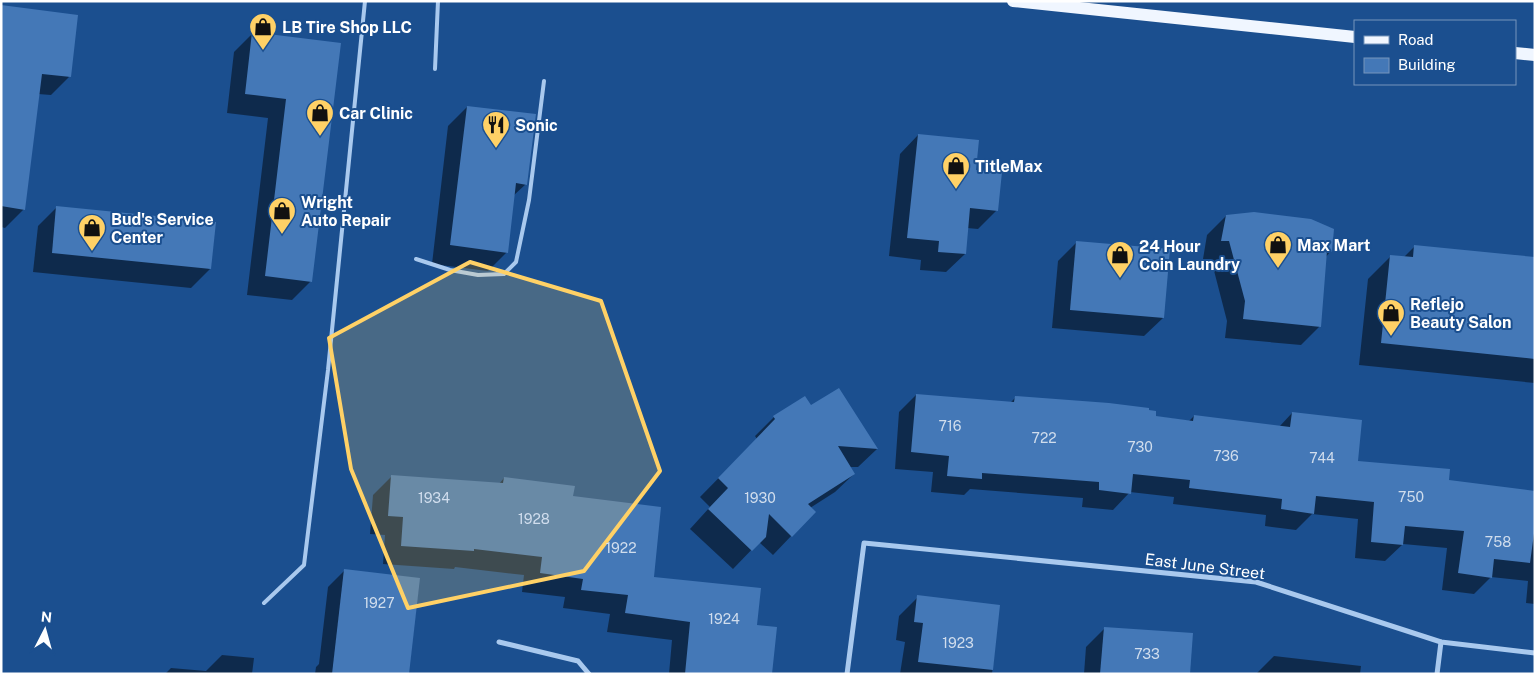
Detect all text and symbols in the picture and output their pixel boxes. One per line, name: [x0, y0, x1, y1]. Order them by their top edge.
shop icon: LB Tire Shop LLC: [248, 12, 278, 51]
place label: LB Tire Shop LLC: [282, 18, 412, 37]
legend: [1354, 20, 1516, 85]
text: Road: [1398, 31, 1434, 48]
text: Building: [1398, 56, 1456, 73]
shop icon: Car Clinic: [305, 98, 335, 137]
place label: Car Clinic: [339, 104, 413, 123]
restaurant icon: Sonic: [481, 110, 511, 149]
place label: Sonic: [515, 116, 558, 135]
shop icon: TitleMax: [941, 151, 971, 190]
place label: TitleMax: [975, 157, 1043, 176]
place label: Wright Auto Repair: [301, 193, 391, 230]
shop icon: Wright Auto Repair: [267, 196, 297, 235]
place label: Bud's Service Center: [111, 210, 214, 247]
shop icon: Bud's Service Center: [77, 213, 107, 252]
shop icon: Max Mart: [1263, 230, 1293, 269]
place label: Max Mart: [1297, 236, 1371, 255]
place label: 24 Hour Coin Laundry: [1139, 237, 1240, 274]
shop icon: 24 Hour Coin Laundry: [1105, 240, 1135, 279]
place label: Reflejo Beauty Salon: [1410, 295, 1512, 332]
shop icon: Reflejo Beauty Salon: [1376, 298, 1406, 337]
house number: 716: [938, 418, 962, 434]
house number: 722: [1031, 430, 1057, 446]
house number: 730: [1127, 439, 1153, 455]
house number: 736: [1213, 448, 1239, 464]
house number: 744: [1309, 450, 1335, 466]
house number: 750: [1398, 489, 1424, 505]
house number: 1934: [418, 490, 450, 506]
house number: 1930: [744, 490, 776, 506]
house number: 1928: [518, 511, 550, 527]
house number: 758: [1485, 534, 1511, 550]
house number: 1922: [605, 540, 637, 556]
street label: East June Street: [1144, 550, 1266, 583]
house number: 1927: [363, 595, 395, 611]
north arrow: [20, 605, 70, 655]
text: N: [40, 609, 53, 626]
house number: 1924: [708, 611, 740, 627]
house number: 1923: [942, 635, 974, 651]
house number: 733: [1134, 646, 1160, 662]

